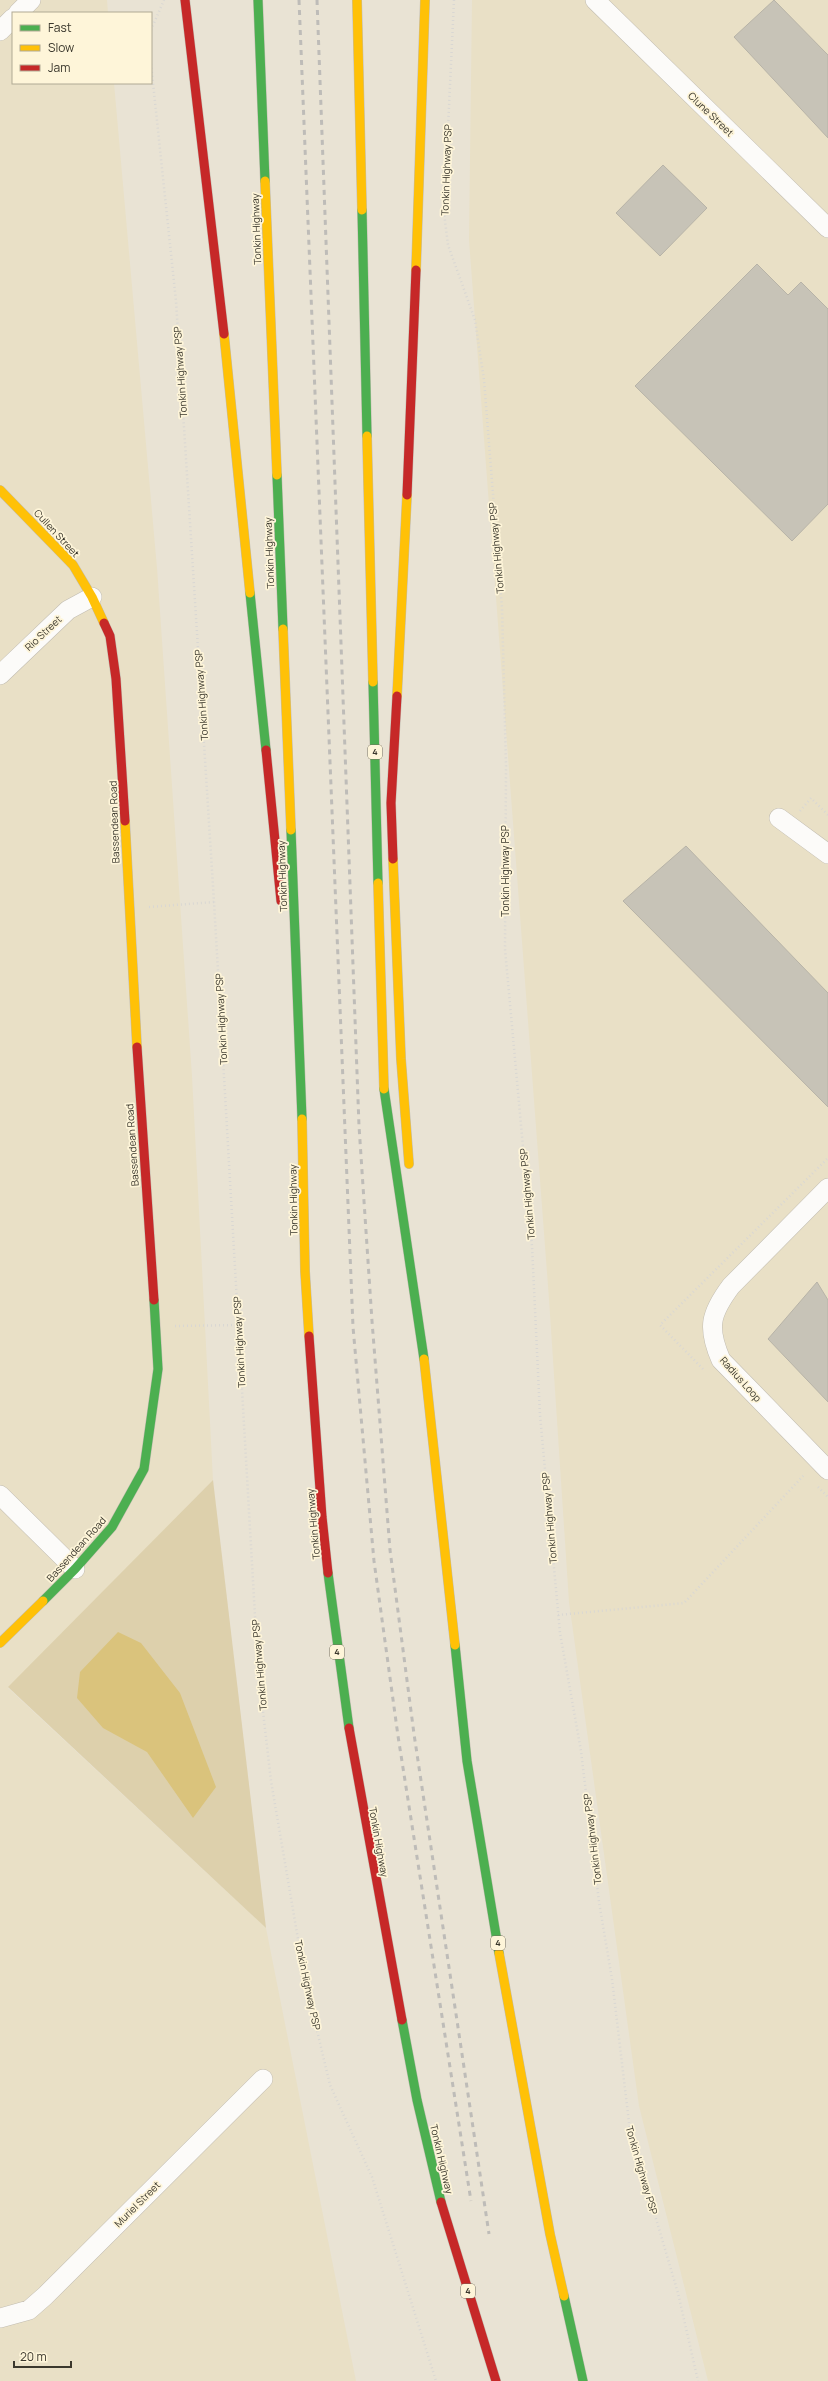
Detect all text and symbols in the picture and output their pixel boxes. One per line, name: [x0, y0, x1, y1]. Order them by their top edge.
legend: [12, 12, 152, 84]
text: Fast: [48, 19, 72, 36]
text: Slow: [48, 39, 74, 56]
text: Jam: [48, 59, 70, 76]
street label: Clune Street: [685, 89, 737, 139]
street label: Tonkin Highway PSP: [437, 124, 455, 216]
street label: Tonkin Highway: [248, 192, 264, 265]
street label: Tonkin Highway PSP: [170, 326, 190, 418]
street label: Tonkin Highway PSP: [485, 502, 507, 594]
street label: Cullen Street: [31, 506, 83, 560]
street label: Tonkin Highway: [261, 516, 277, 589]
street label: Rio Street: [21, 612, 65, 654]
street label: Tonkin Highway PSP: [191, 649, 211, 741]
road number: 4: [368, 745, 382, 759]
street label: Bassendean Road: [106, 780, 122, 864]
street label: Tonkin Highway PSP: [498, 825, 512, 917]
street label: Tonkin Highway: [274, 839, 290, 912]
street label: Tonkin Highway PSP: [212, 973, 230, 1065]
street label: Bassendean Road: [122, 1103, 142, 1187]
street label: Tonkin Highway PSP: [516, 1148, 538, 1240]
street label: Tonkin Highway: [285, 1164, 301, 1236]
street label: Tonkin Highway PSP: [230, 1296, 248, 1388]
street label: Radius Loop: [717, 1353, 765, 1405]
street label: Tonkin Highway PSP: [538, 1472, 560, 1564]
street label: Tonkin Highway: [303, 1487, 323, 1560]
street label: Bassendean Road: [43, 1514, 109, 1584]
street label: Tonkin Highway PSP: [248, 1619, 270, 1711]
road number: 4: [330, 1645, 344, 1659]
street label: Tonkin Highway PSP: [579, 1793, 605, 1885]
street label: Tonkin Highway: [366, 1806, 392, 1879]
road number: 4: [491, 1936, 505, 1950]
street label: Tonkin Highway PSP: [292, 1939, 324, 2031]
street label: Tonkin Highway: [427, 2123, 457, 2196]
street label: Tonkin Highway PSP: [623, 2124, 661, 2216]
street label: Muriel Street: [111, 2178, 163, 2230]
road number: 4: [461, 2284, 475, 2298]
scale bar: [14, 2343, 71, 2369]
text: 20 m: [20, 2348, 47, 2365]

